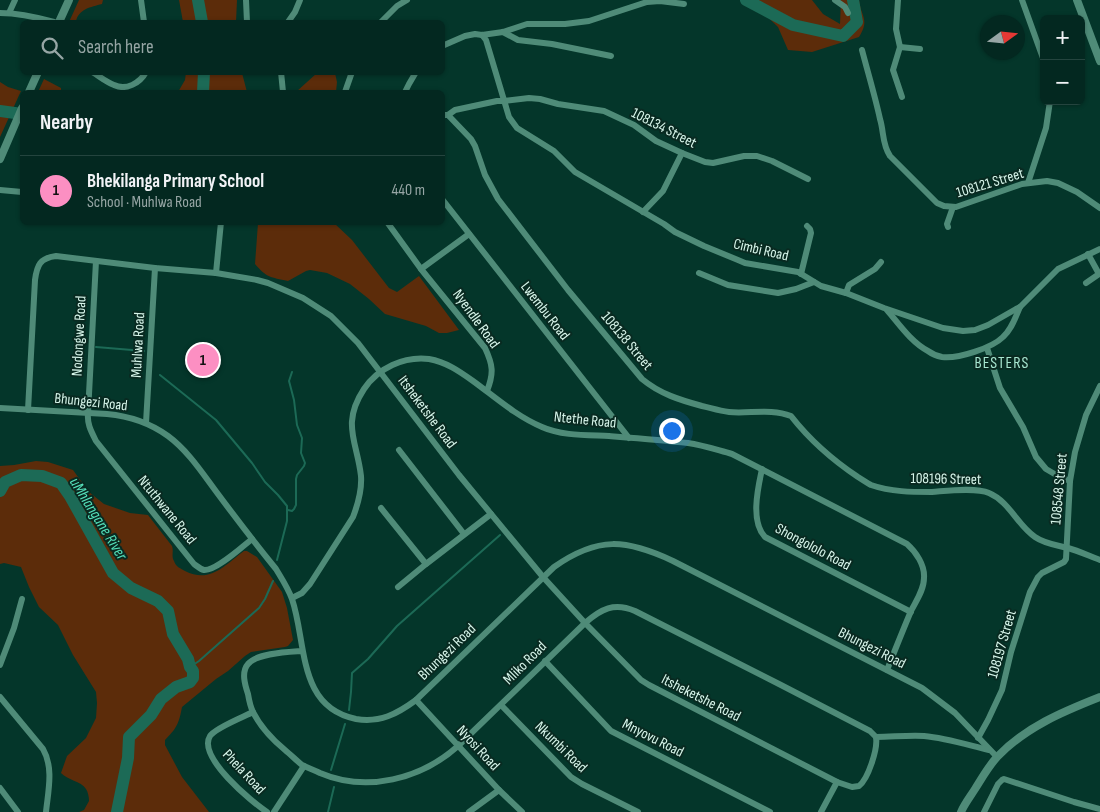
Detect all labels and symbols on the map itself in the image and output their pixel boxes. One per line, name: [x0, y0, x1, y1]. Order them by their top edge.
north arrow: [980, 15, 1025, 60]
street label: 108134 Street: [628, 104, 700, 153]
street label: 108121 Street: [954, 164, 1026, 202]
street label: Cimbi Road: [732, 234, 790, 266]
street label: Lwembu Road: [516, 278, 574, 344]
street label: Nyendle Road: [448, 286, 504, 352]
street label: Nodongwe Road: [67, 295, 91, 377]
street label: 108138 Street: [597, 308, 657, 374]
street label: Muhlwa Road: [127, 312, 149, 378]
pin: 1: [187, 341, 219, 379]
district label: BESTERS: [975, 354, 1029, 373]
street label: Itsheketshe Road: [393, 372, 461, 452]
street label: Bhungezi Road: [54, 389, 128, 415]
street label: Ntethe Road: [553, 407, 617, 433]
your location: [659, 418, 685, 444]
street label: 108548 Street: [1046, 452, 1072, 525]
street label: 108196 Street: [910, 469, 982, 489]
street label: Ntuthwane Road: [133, 472, 201, 548]
water label: uMhlangane River: [65, 474, 131, 564]
street label: Shongololo Road: [772, 519, 854, 575]
street label: 108197 Street: [983, 607, 1021, 680]
street label: Bhungezi Road: [414, 620, 480, 684]
street label: Bhungezi Road: [835, 623, 909, 673]
street label: Mliko Road: [499, 637, 551, 689]
street label: Itsheketshe Road: [658, 670, 744, 726]
street label: Mnyovu Road: [619, 714, 687, 762]
street label: Nkumbi Road: [531, 717, 591, 777]
street label: Nyosi Road: [452, 721, 504, 775]
street label: Phela Road: [218, 746, 270, 798]

